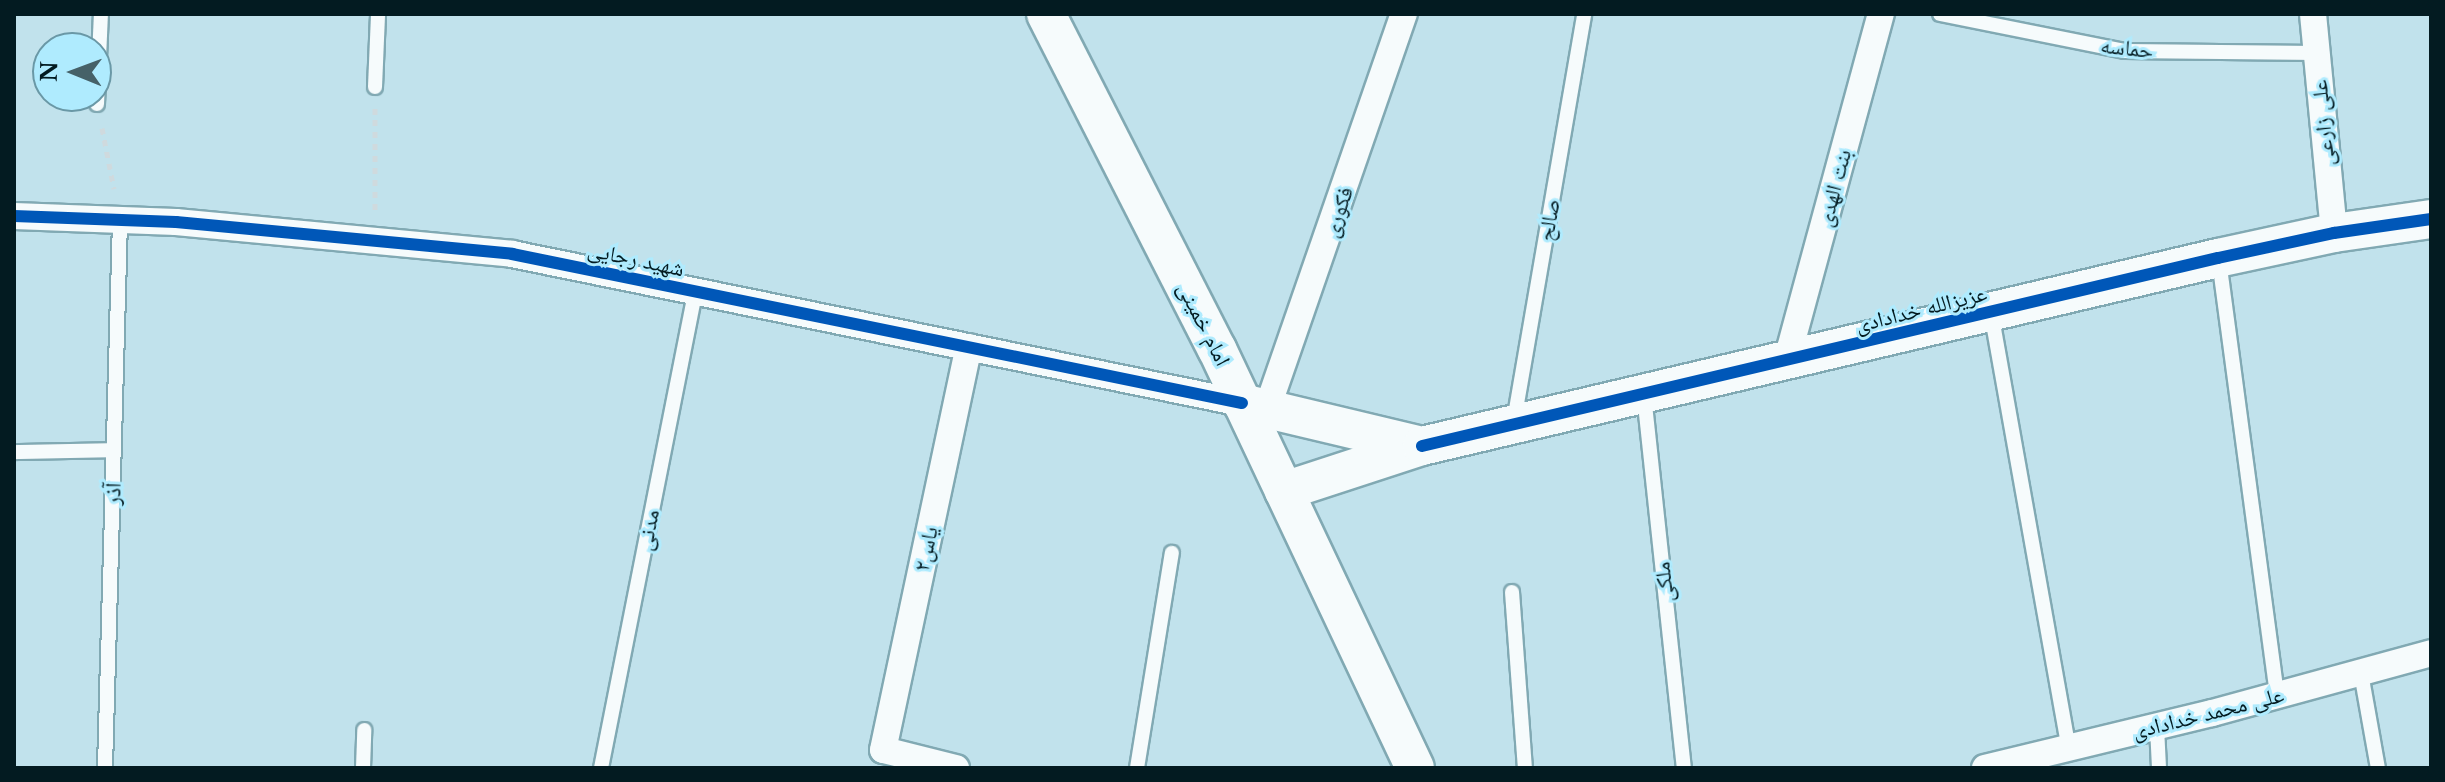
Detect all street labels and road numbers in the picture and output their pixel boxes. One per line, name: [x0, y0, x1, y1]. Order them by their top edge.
street label: حماسه: [2099, 32, 2155, 64]
street label: علی زارعی: [2306, 79, 2340, 167]
street label: بنت الهدی: [1811, 146, 1857, 230]
street label: فکوری: [1317, 183, 1359, 241]
street label: صالح: [1532, 197, 1566, 243]
street label: شهید رجایی: [585, 236, 687, 282]
street label: امام خمینی: [1172, 278, 1236, 370]
street label: عزیزالله خدادادی: [1852, 280, 1990, 338]
street label: آذر: [99, 482, 127, 506]
street label: مدنی: [631, 507, 665, 553]
street label: یاس۲: [908, 524, 944, 574]
street label: ملکی: [1649, 560, 1679, 604]
street label: علی محمد خدادادی: [2130, 681, 2286, 745]

